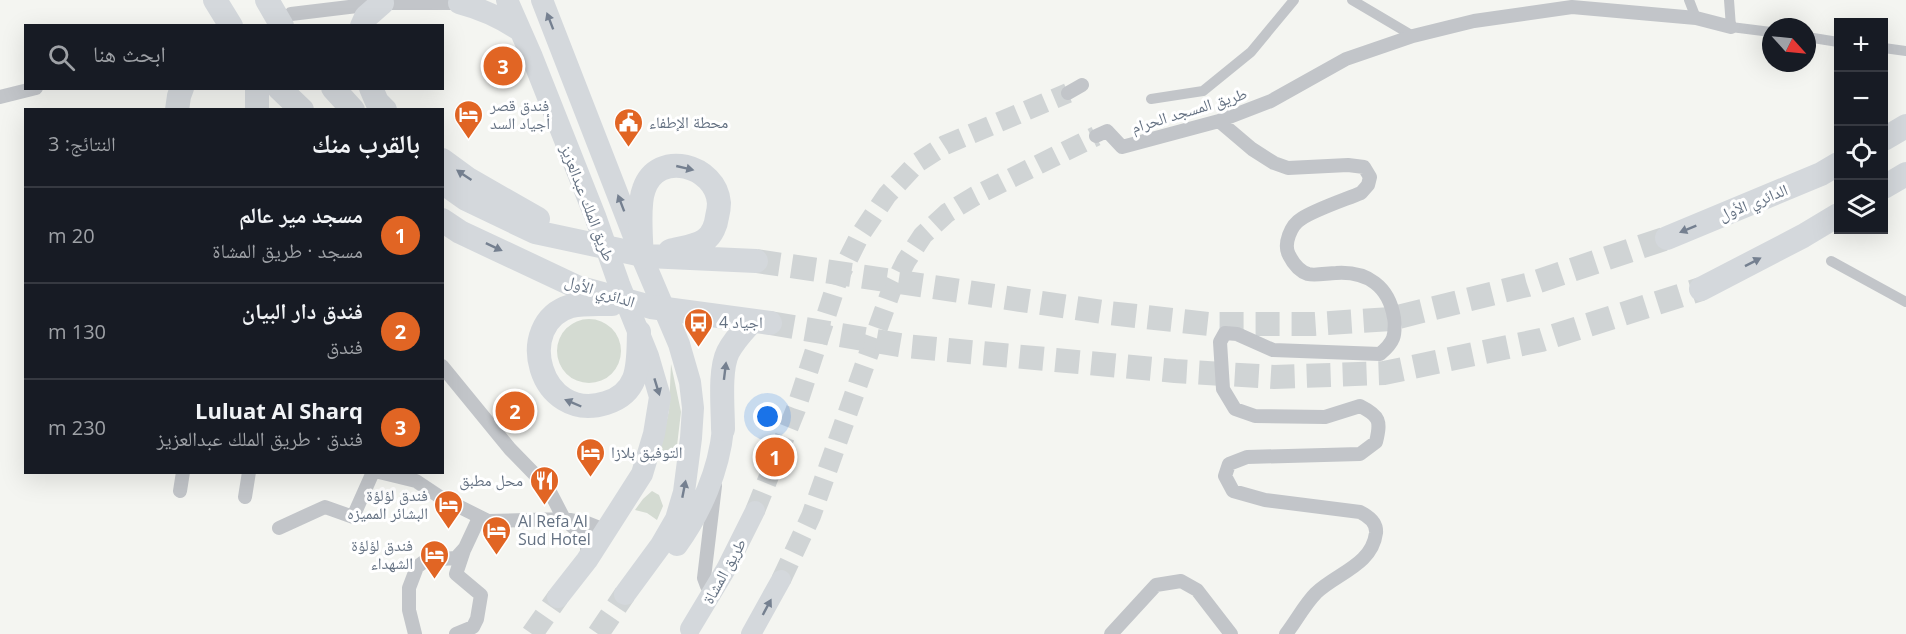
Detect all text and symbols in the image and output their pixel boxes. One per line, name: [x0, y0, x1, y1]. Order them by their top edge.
one-way arrow: [545, 12, 555, 30]
north arrow: [1762, 18, 1816, 72]
map controls: [1834, 18, 1888, 234]
button: +: [1834, 18, 1888, 72]
search box: [24, 24, 444, 90]
text: ابحث هنا: [93, 38, 166, 68]
icon: search: [45, 41, 78, 74]
pin: 3: [484, 44, 522, 88]
button: −: [1834, 72, 1888, 126]
street label: طريق المسجد الحرام: [1129, 82, 1249, 138]
place label: فندق قصر أجياد السد: [489, 94, 550, 134]
hotel icon: فندق قصر أجياد السد: [453, 98, 485, 140]
public building icon: محطة الإطفاء: [612, 106, 644, 148]
place label: محطة الإطفاء: [649, 111, 728, 133]
text: بالقرب منك: [312, 125, 420, 161]
button: locate: [1834, 126, 1888, 180]
text: النتائج: 3: [48, 130, 116, 157]
street label: طريق الملك عبدالعزيز: [555, 141, 620, 264]
one-way arrow: [676, 163, 694, 173]
one-way arrow: [456, 170, 472, 181]
street label: الدائري الأول: [1715, 178, 1792, 228]
button: layers: [1834, 180, 1888, 234]
one-way arrow: [616, 194, 625, 212]
text: مسجد مير عالم: [239, 199, 363, 229]
text: 20 m: [48, 222, 95, 249]
text: 1: [395, 222, 406, 249]
one-way arrow: [1679, 224, 1697, 234]
text: مسجد · طريق المشاة: [212, 237, 363, 264]
one-way arrow: [485, 242, 503, 252]
one-way arrow: [1744, 257, 1761, 267]
street label: الدائري الأول: [561, 269, 638, 315]
text: فندق دار البيان: [242, 295, 363, 325]
bus stop icon: اجياد 4: [682, 306, 714, 348]
place label: اجياد 4: [719, 311, 763, 333]
text: 130 m: [48, 318, 106, 345]
text: 2: [395, 318, 406, 345]
text: فندق: [326, 333, 363, 360]
one-way arrow: [720, 361, 730, 380]
one-way arrow: [653, 378, 662, 396]
pin: 2: [496, 388, 534, 434]
text: Luluat Al Sharq: [195, 395, 363, 425]
one-way arrow: [564, 398, 582, 407]
your location: [753, 402, 782, 431]
text: 230 m: [48, 414, 106, 441]
text: 3: [395, 414, 406, 441]
text: فندق · طريق الملك عبدالعزيز: [157, 425, 363, 452]
pin: 1: [756, 434, 794, 480]
hotel icon: التوفيق بلازا: [574, 436, 606, 478]
place label: التوفيق بلازا: [611, 441, 683, 463]
restaurant icon: محل مطبق: [528, 464, 560, 506]
place label: محل مطبق: [459, 469, 523, 491]
one-way arrow: [680, 479, 689, 498]
place label: فندق لؤلؤة البشائر المميزه: [347, 484, 428, 524]
hotel icon: فندق لؤلؤة البشائر المميزه: [433, 488, 465, 530]
place label: Al Refa Al Sud Hotel: [518, 510, 591, 550]
hotel icon: Al Refa Al Sud Hotel: [481, 514, 513, 556]
place label: فندق لؤلؤة الشهداء: [351, 534, 413, 574]
street label: طريق المشاة: [697, 534, 751, 608]
hotel icon: فندق لؤلؤة الشهداء: [418, 538, 450, 580]
one-way arrow: [762, 598, 772, 615]

